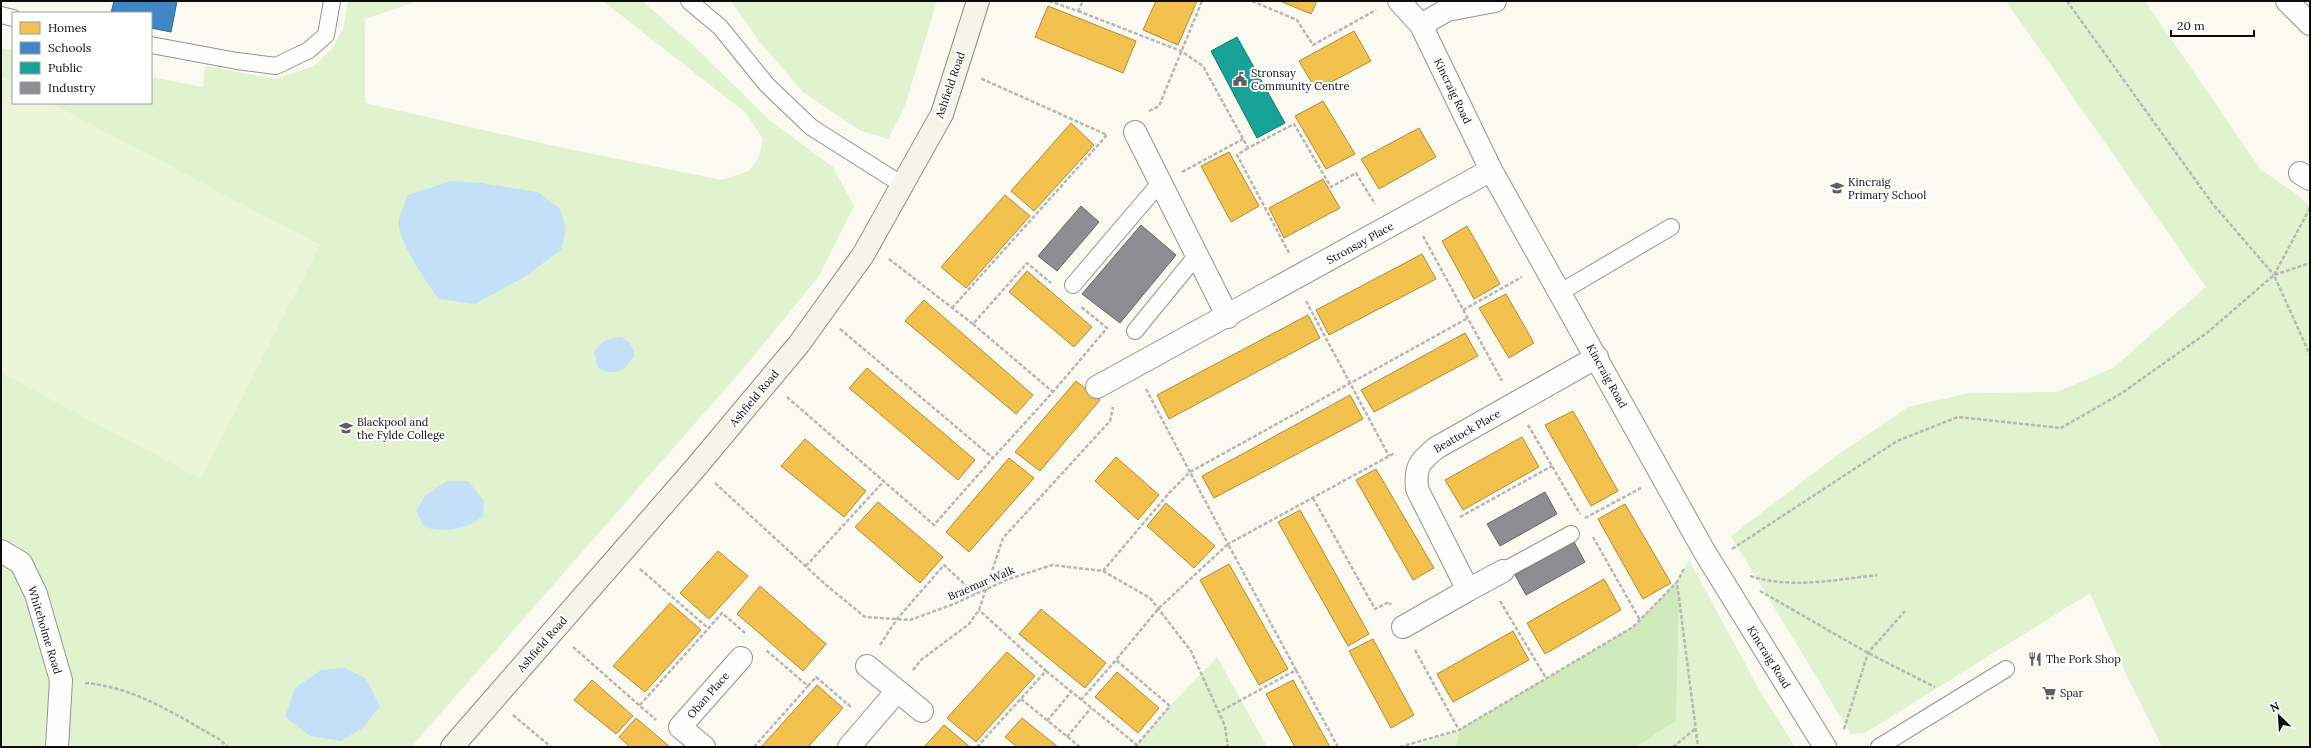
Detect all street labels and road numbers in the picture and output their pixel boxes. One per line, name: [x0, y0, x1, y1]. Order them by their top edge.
street label: Ashfield Road: [932, 50, 968, 121]
street label: Kincraig Road: [1431, 56, 1475, 126]
street label: Stronsay Place: [1324, 219, 1396, 267]
street label: Kincraig Road: [1584, 342, 1631, 411]
street label: Ashfield Road: [726, 367, 782, 430]
street label: Beattock Place: [1431, 406, 1503, 456]
street label: Braemar Walk: [945, 563, 1017, 603]
street label: Whiteholme Road: [25, 584, 65, 676]
street label: Ashfield Road: [513, 613, 570, 676]
street label: Kincraig Road: [1744, 623, 1794, 691]
street label: Oban Place: [684, 669, 732, 721]

